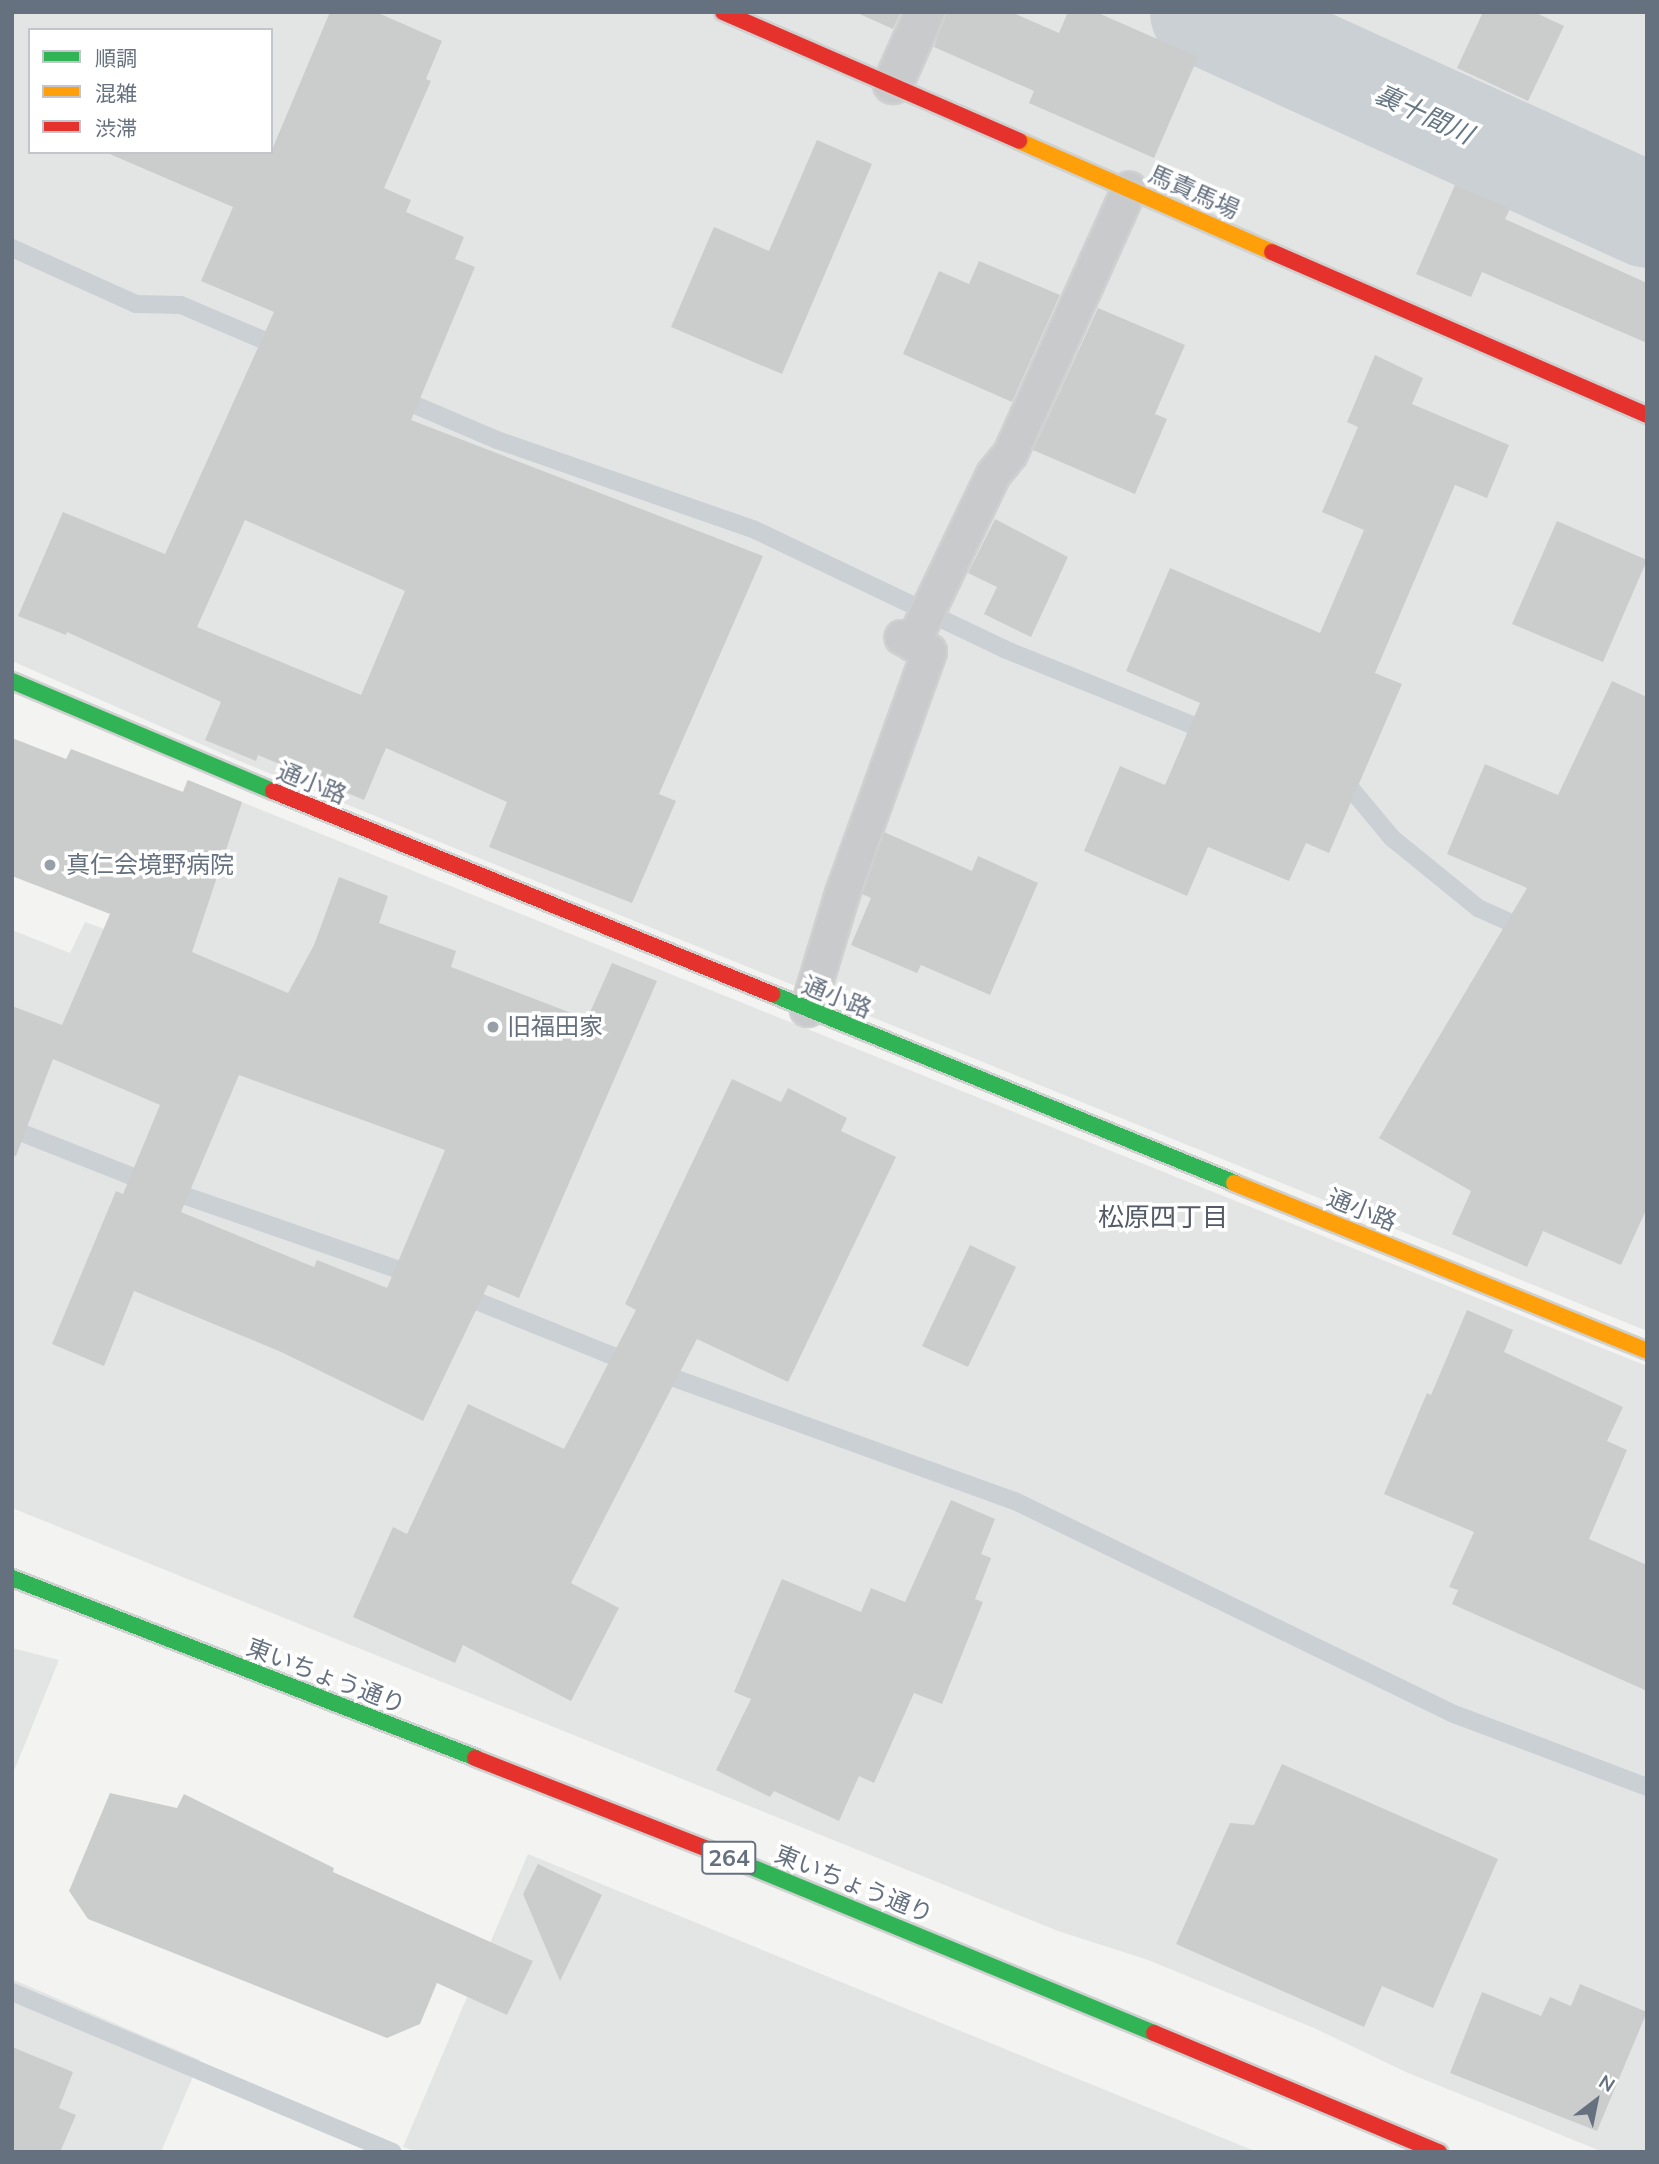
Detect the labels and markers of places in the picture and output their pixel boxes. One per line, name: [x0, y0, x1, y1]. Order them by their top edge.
place label: 真仁会境野病院: [66, 851, 234, 879]
marker: 真仁会境野病院: [40, 855, 60, 875]
place label: 旧福田家: [507, 1013, 603, 1041]
marker: 旧福田家: [485, 1019, 501, 1035]

